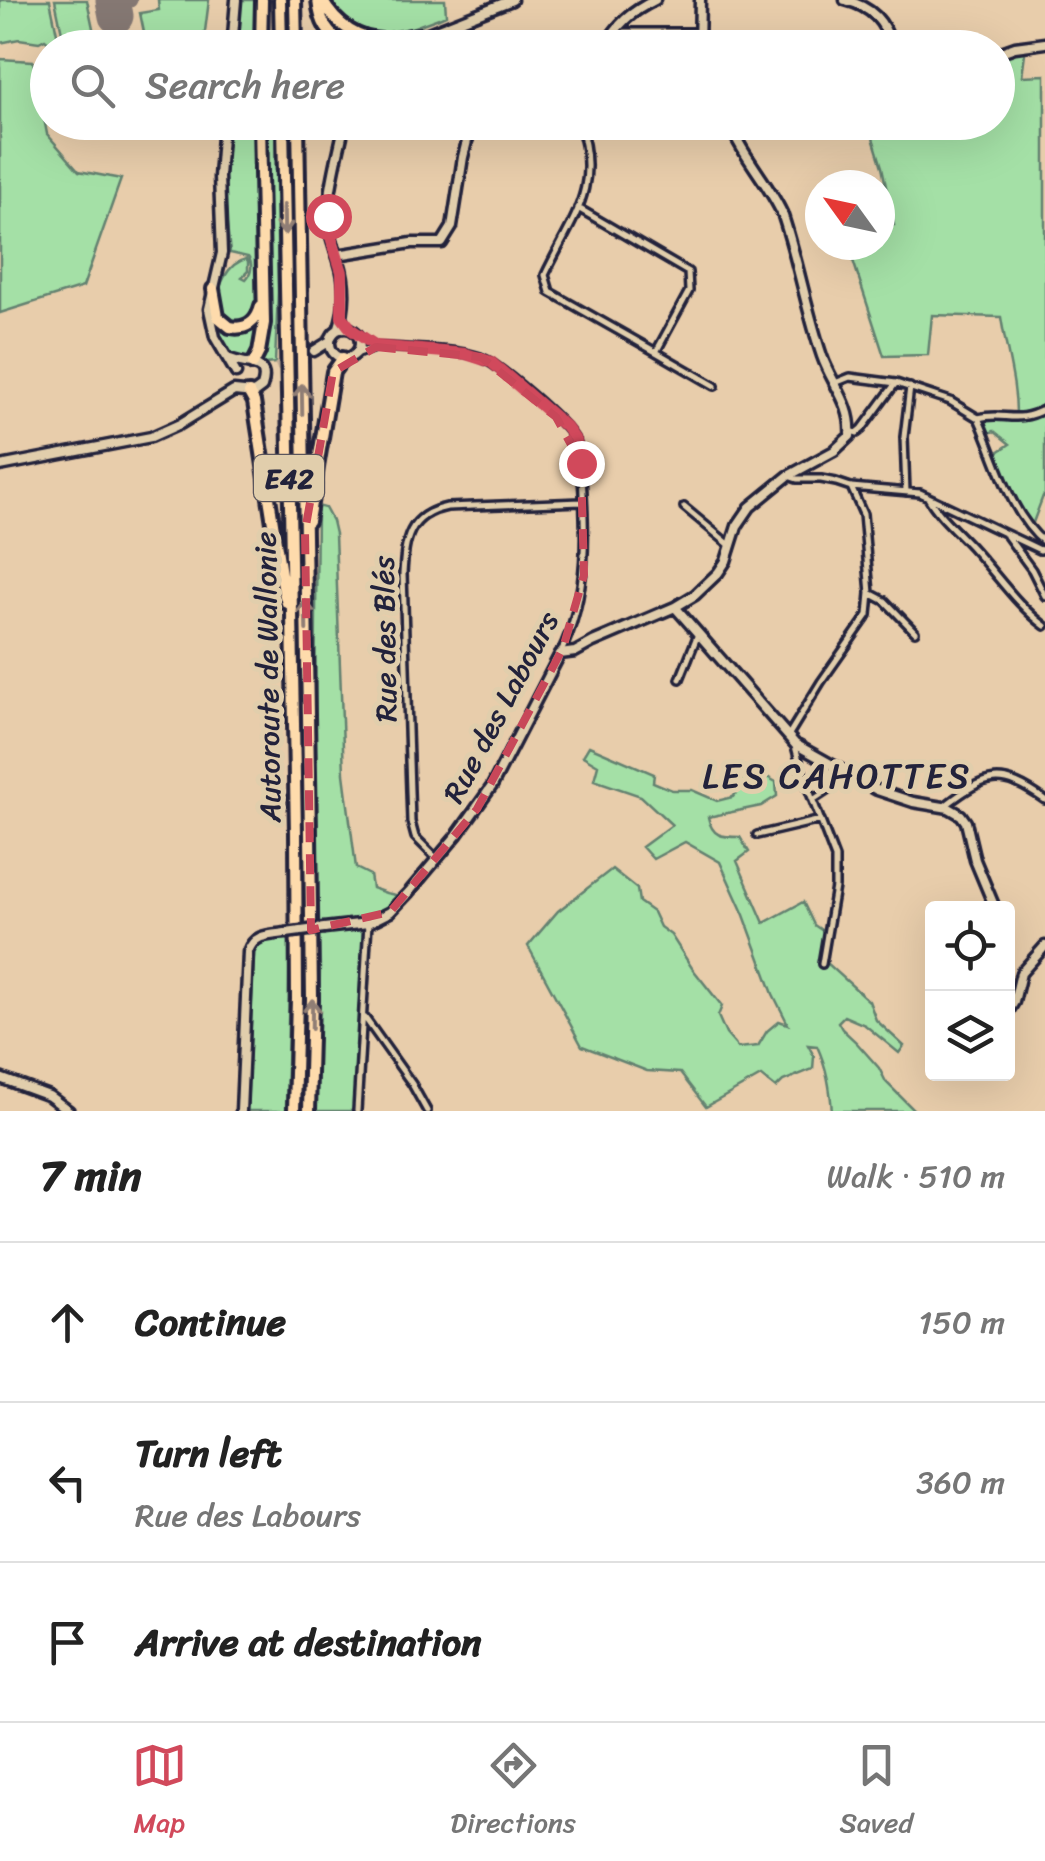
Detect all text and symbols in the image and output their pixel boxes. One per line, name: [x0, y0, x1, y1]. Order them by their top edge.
search box: [30, 30, 1015, 140]
text: Search here: [145, 52, 345, 119]
icon: search: [65, 58, 120, 113]
north arrow: [805, 170, 895, 260]
route start: [306, 194, 352, 240]
one-way arrow: [275, 203, 294, 235]
one-way arrow: [293, 383, 312, 415]
route end: [559, 441, 605, 487]
road number: E42: [254, 455, 324, 501]
street label: Autoroute de Wallonie: [238, 531, 298, 824]
street label: Rue des Blés: [357, 555, 413, 723]
one-way arrow: [297, 599, 316, 631]
street label: Rue des Labours: [427, 601, 575, 813]
district label: LES CAHOTTES: [702, 745, 972, 807]
map controls: [925, 901, 1015, 1081]
button: locate: [925, 901, 1015, 991]
button: layers: [925, 991, 1015, 1081]
one-way arrow: [302, 998, 321, 1030]
text: 7 min: [40, 1139, 141, 1213]
text: Walk · 510 m: [827, 1148, 1005, 1205]
text: Continue: [135, 1289, 286, 1356]
text: 150 m: [919, 1294, 1005, 1351]
icon: ahead: [40, 1295, 95, 1350]
text: Turn left: [135, 1420, 281, 1487]
text: 360 m: [916, 1454, 1005, 1511]
icon: left: [40, 1455, 95, 1510]
text: Rue des Labours: [135, 1487, 361, 1544]
text: Arrive at destination: [135, 1609, 482, 1676]
icon: arrive: [40, 1615, 95, 1670]
tab: Map: [132, 1738, 187, 1847]
tab: Directions: [450, 1738, 576, 1847]
tab: Saved: [839, 1738, 913, 1847]

